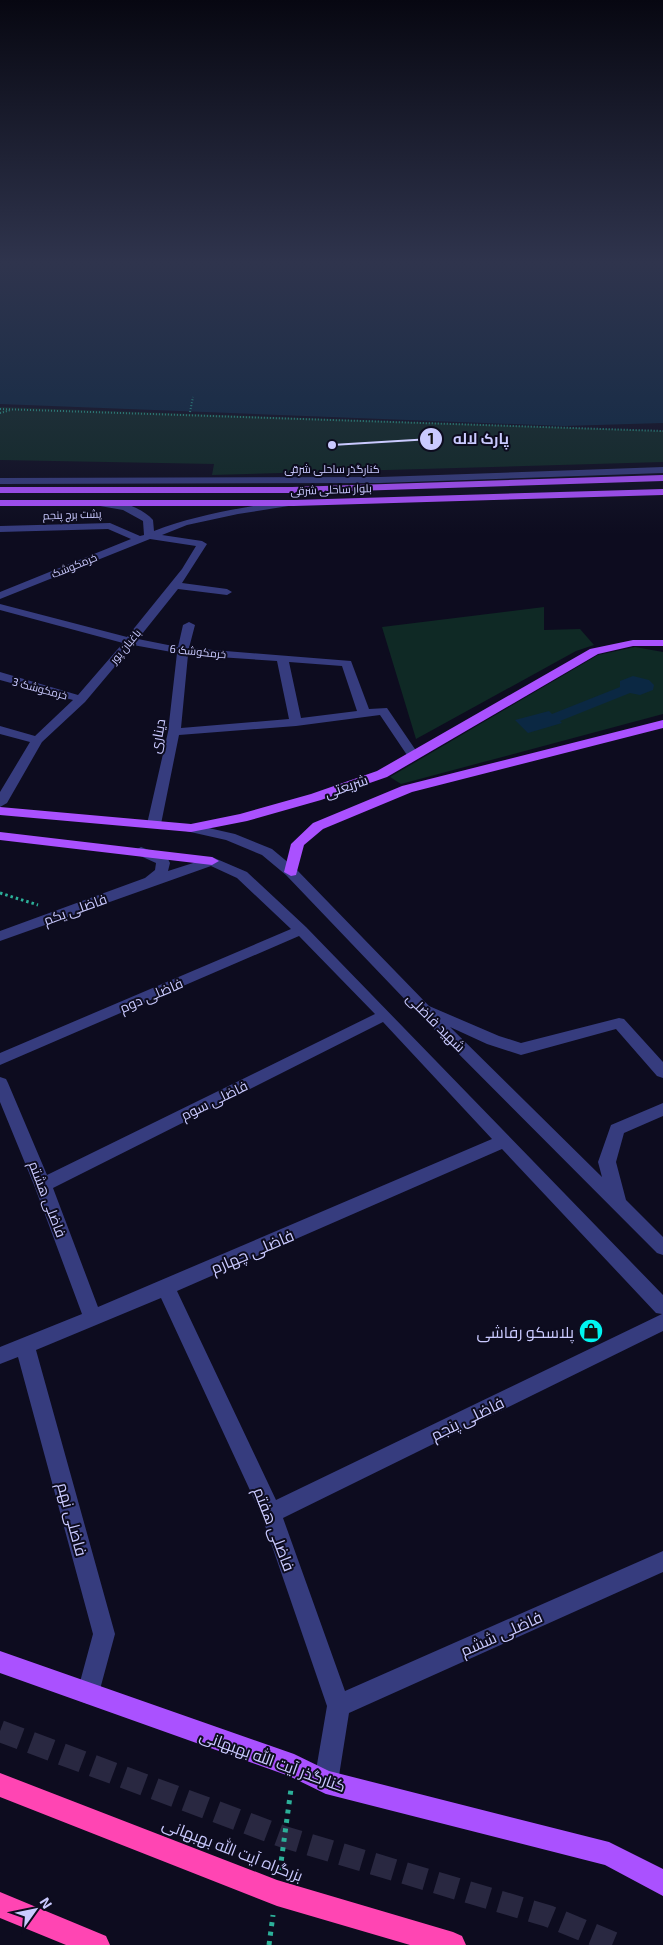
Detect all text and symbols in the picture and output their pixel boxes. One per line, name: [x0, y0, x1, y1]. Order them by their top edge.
callout: پارک لاله: [418, 424, 519, 454]
text: 1: [428, 429, 434, 447]
text: پارک لاله: [453, 429, 510, 450]
street label: کنارگذر ساحلی شرقی: [284, 462, 380, 476]
street label: بلوار ساحلی شرقی: [290, 481, 372, 498]
street label: پشت برج پنجم: [42, 506, 102, 524]
street label: خرمکوشک: [49, 550, 99, 581]
street label: باغبان پور: [106, 626, 144, 667]
street label: خرمکوشک 6: [169, 642, 227, 661]
street label: خرمکوشک 3: [11, 674, 69, 703]
street label: دیناری: [146, 717, 168, 755]
street label: شریعتی: [322, 771, 370, 801]
street label: فاضلی یکم: [41, 890, 110, 930]
street label: فاضلی دوم: [117, 974, 186, 1018]
street label: شهید فاضلی: [403, 989, 469, 1055]
street label: فاضلی سوم: [178, 1077, 251, 1125]
street label: فاضلی هشتم: [24, 1158, 70, 1240]
street label: فاضلی چهارم: [208, 1225, 298, 1280]
shop icon: پلاسکو رفاشی: [578, 1318, 604, 1344]
place label: پلاسکو رفاشی: [476, 1322, 575, 1344]
street label: فاضلی پنجم: [427, 1392, 508, 1447]
street label: فاضلی نهم: [51, 1480, 92, 1559]
street label: فاضلی هفتم: [247, 1484, 300, 1575]
street label: فاضلی ششم: [457, 1606, 546, 1662]
street label: کنارگذر آیت الله بهبهانی: [197, 1725, 349, 1797]
street label: بزرگراه آیت الله بهبهانی: [159, 1813, 306, 1886]
north arrow: [10, 1885, 60, 1935]
text: N: [36, 1894, 56, 1912]

